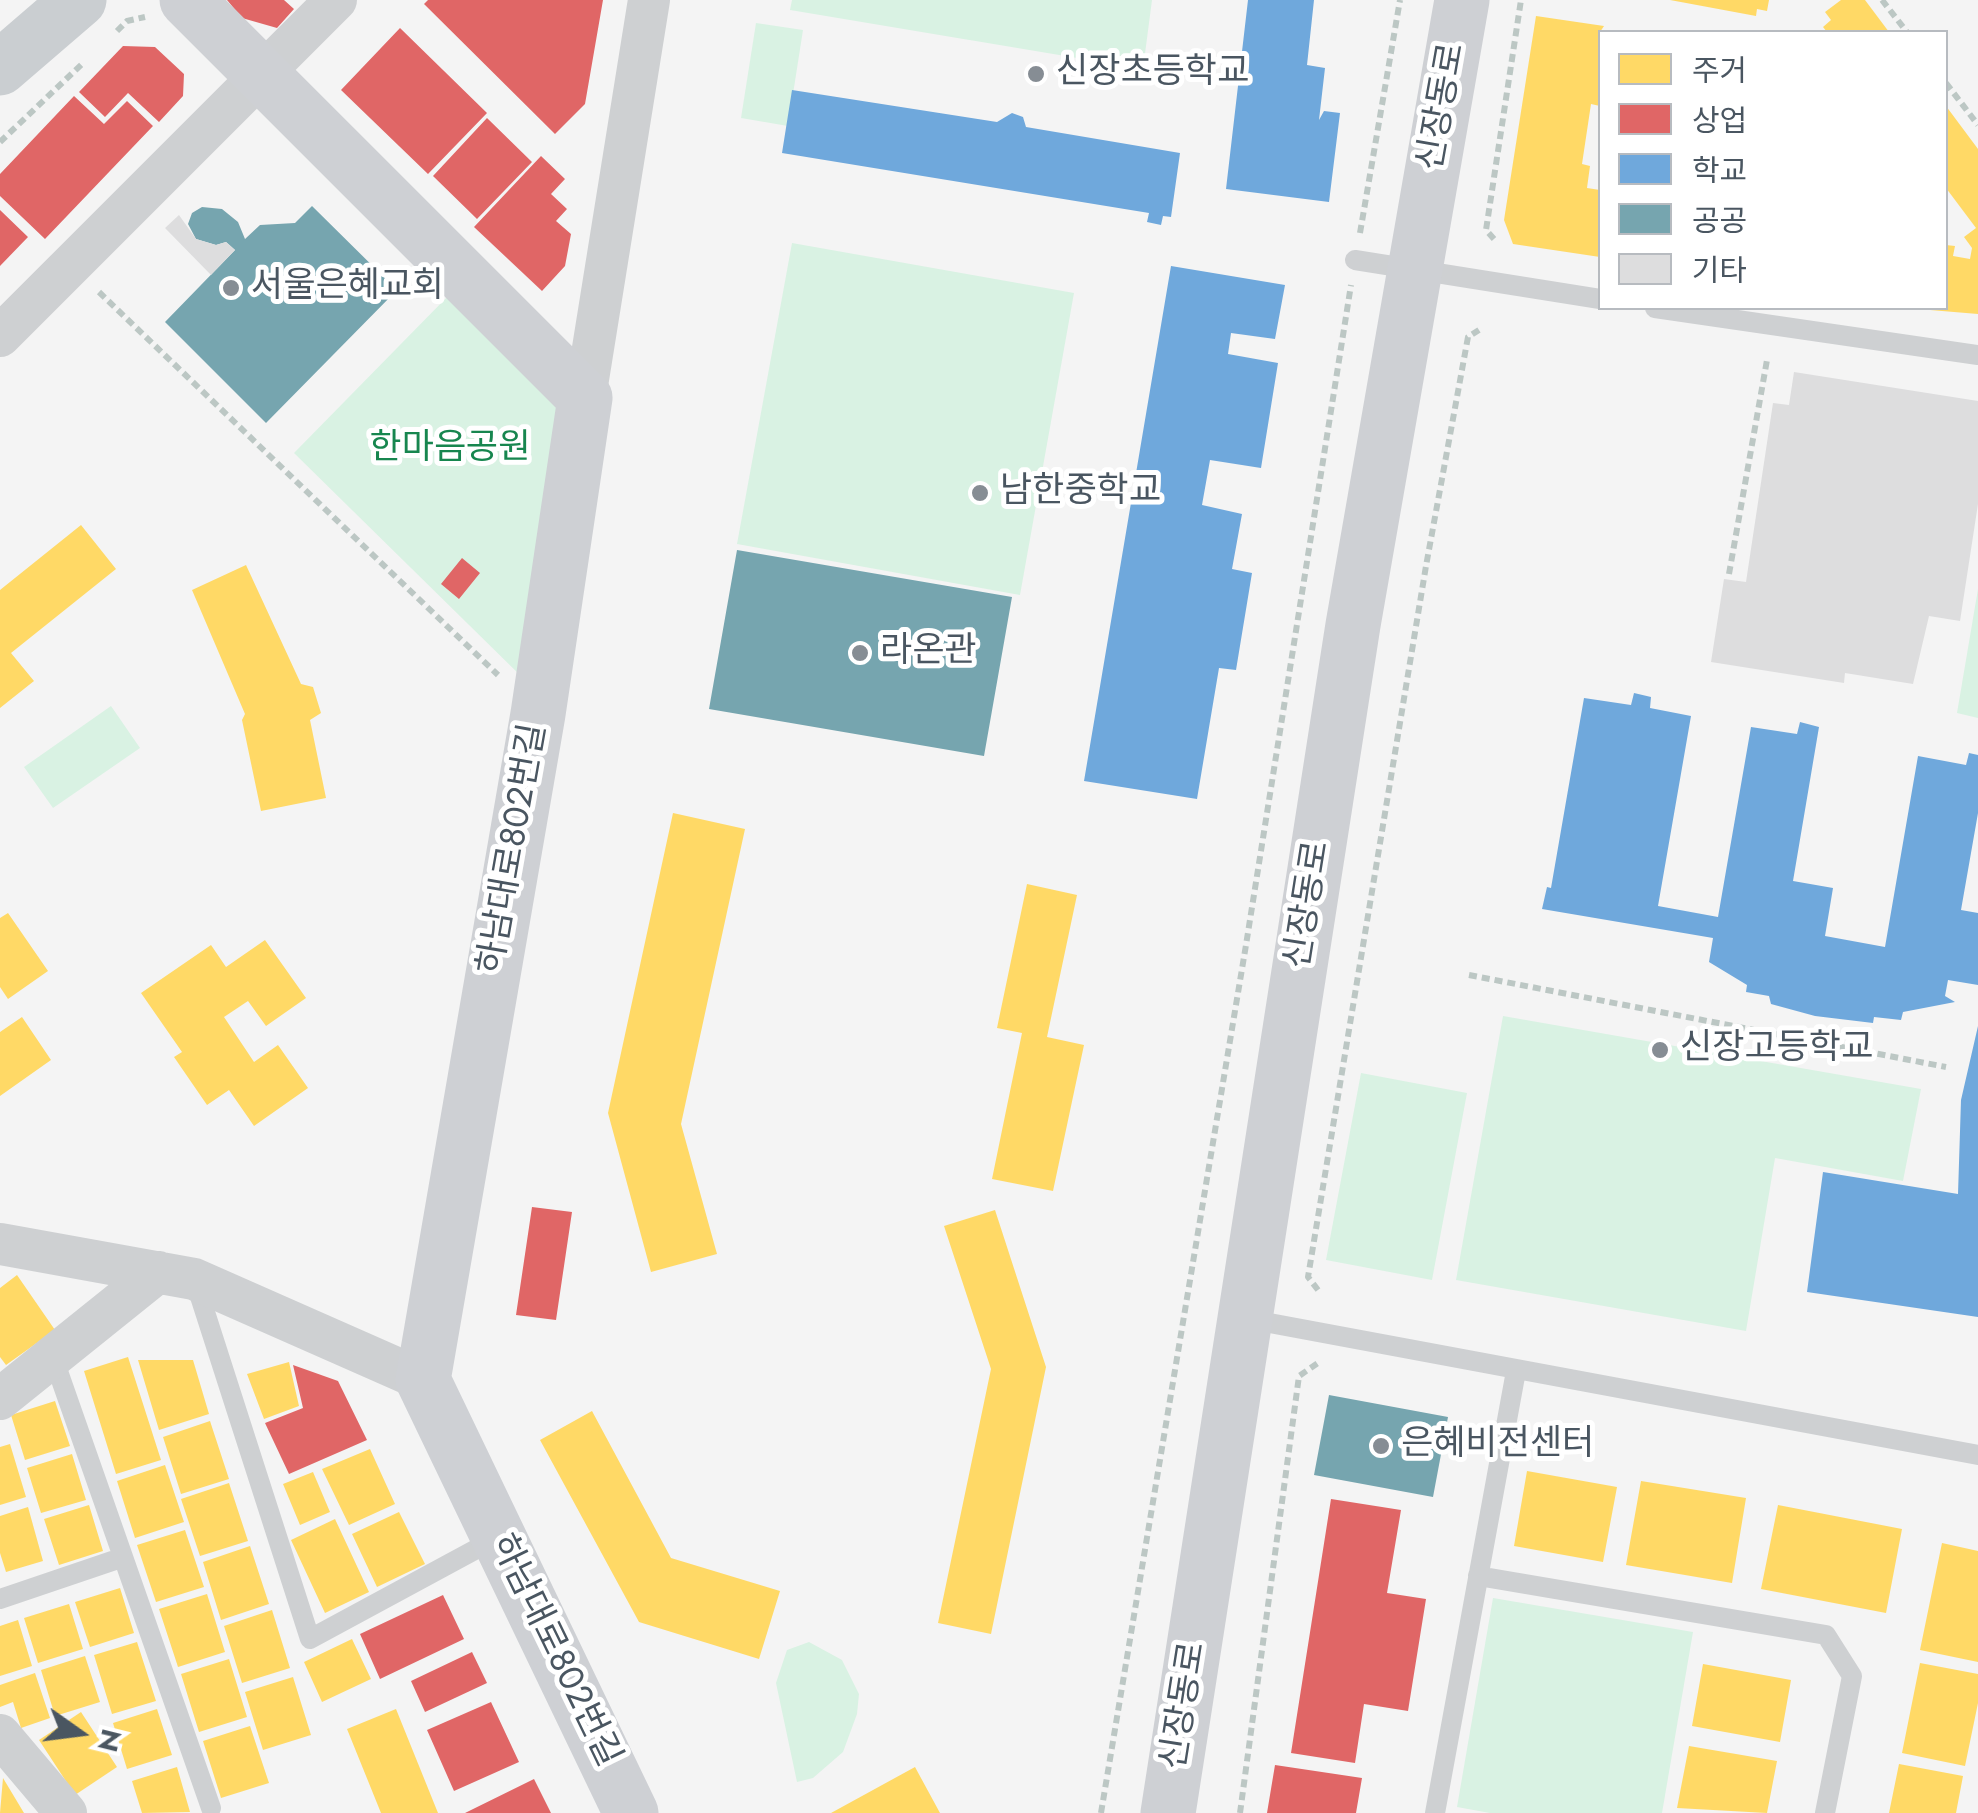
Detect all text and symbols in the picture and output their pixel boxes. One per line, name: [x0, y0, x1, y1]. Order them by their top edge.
legend: [1598, 30, 1948, 310]
street label: 신장동로: [1411, 40, 1475, 174]
text: 주거: [1692, 49, 1747, 92]
place label: 신장초등학교: [1056, 53, 1249, 95]
marker: 신장초등학교: [1025, 63, 1047, 85]
text: 상업: [1692, 99, 1747, 142]
text: 학교: [1692, 149, 1747, 192]
text: 공공: [1692, 199, 1747, 242]
text: 기타: [1692, 249, 1747, 292]
place label: 서울은혜교회: [251, 267, 444, 309]
marker: 서울은혜교회: [220, 277, 242, 299]
park label: 한마음공원: [370, 429, 530, 471]
place label: 남한중학교: [1000, 472, 1161, 514]
marker: 남한중학교: [969, 482, 991, 504]
place label: 라온관: [880, 632, 977, 674]
marker: 라온관: [849, 642, 871, 664]
street label: 하남대로802번길: [471, 721, 557, 977]
street label: 신장동로: [1278, 838, 1340, 972]
place label: 신장고등학교: [1680, 1029, 1873, 1071]
marker: 신장고등학교: [1649, 1039, 1671, 1061]
place label: 은혜비전센터: [1401, 1425, 1594, 1467]
marker: 은혜비전센터: [1370, 1435, 1392, 1457]
street label: 하남대로802번길: [480, 1528, 628, 1774]
street label: 신장동로: [1154, 1639, 1216, 1773]
north arrow: [30, 1683, 130, 1783]
text: N: [87, 1725, 132, 1756]

